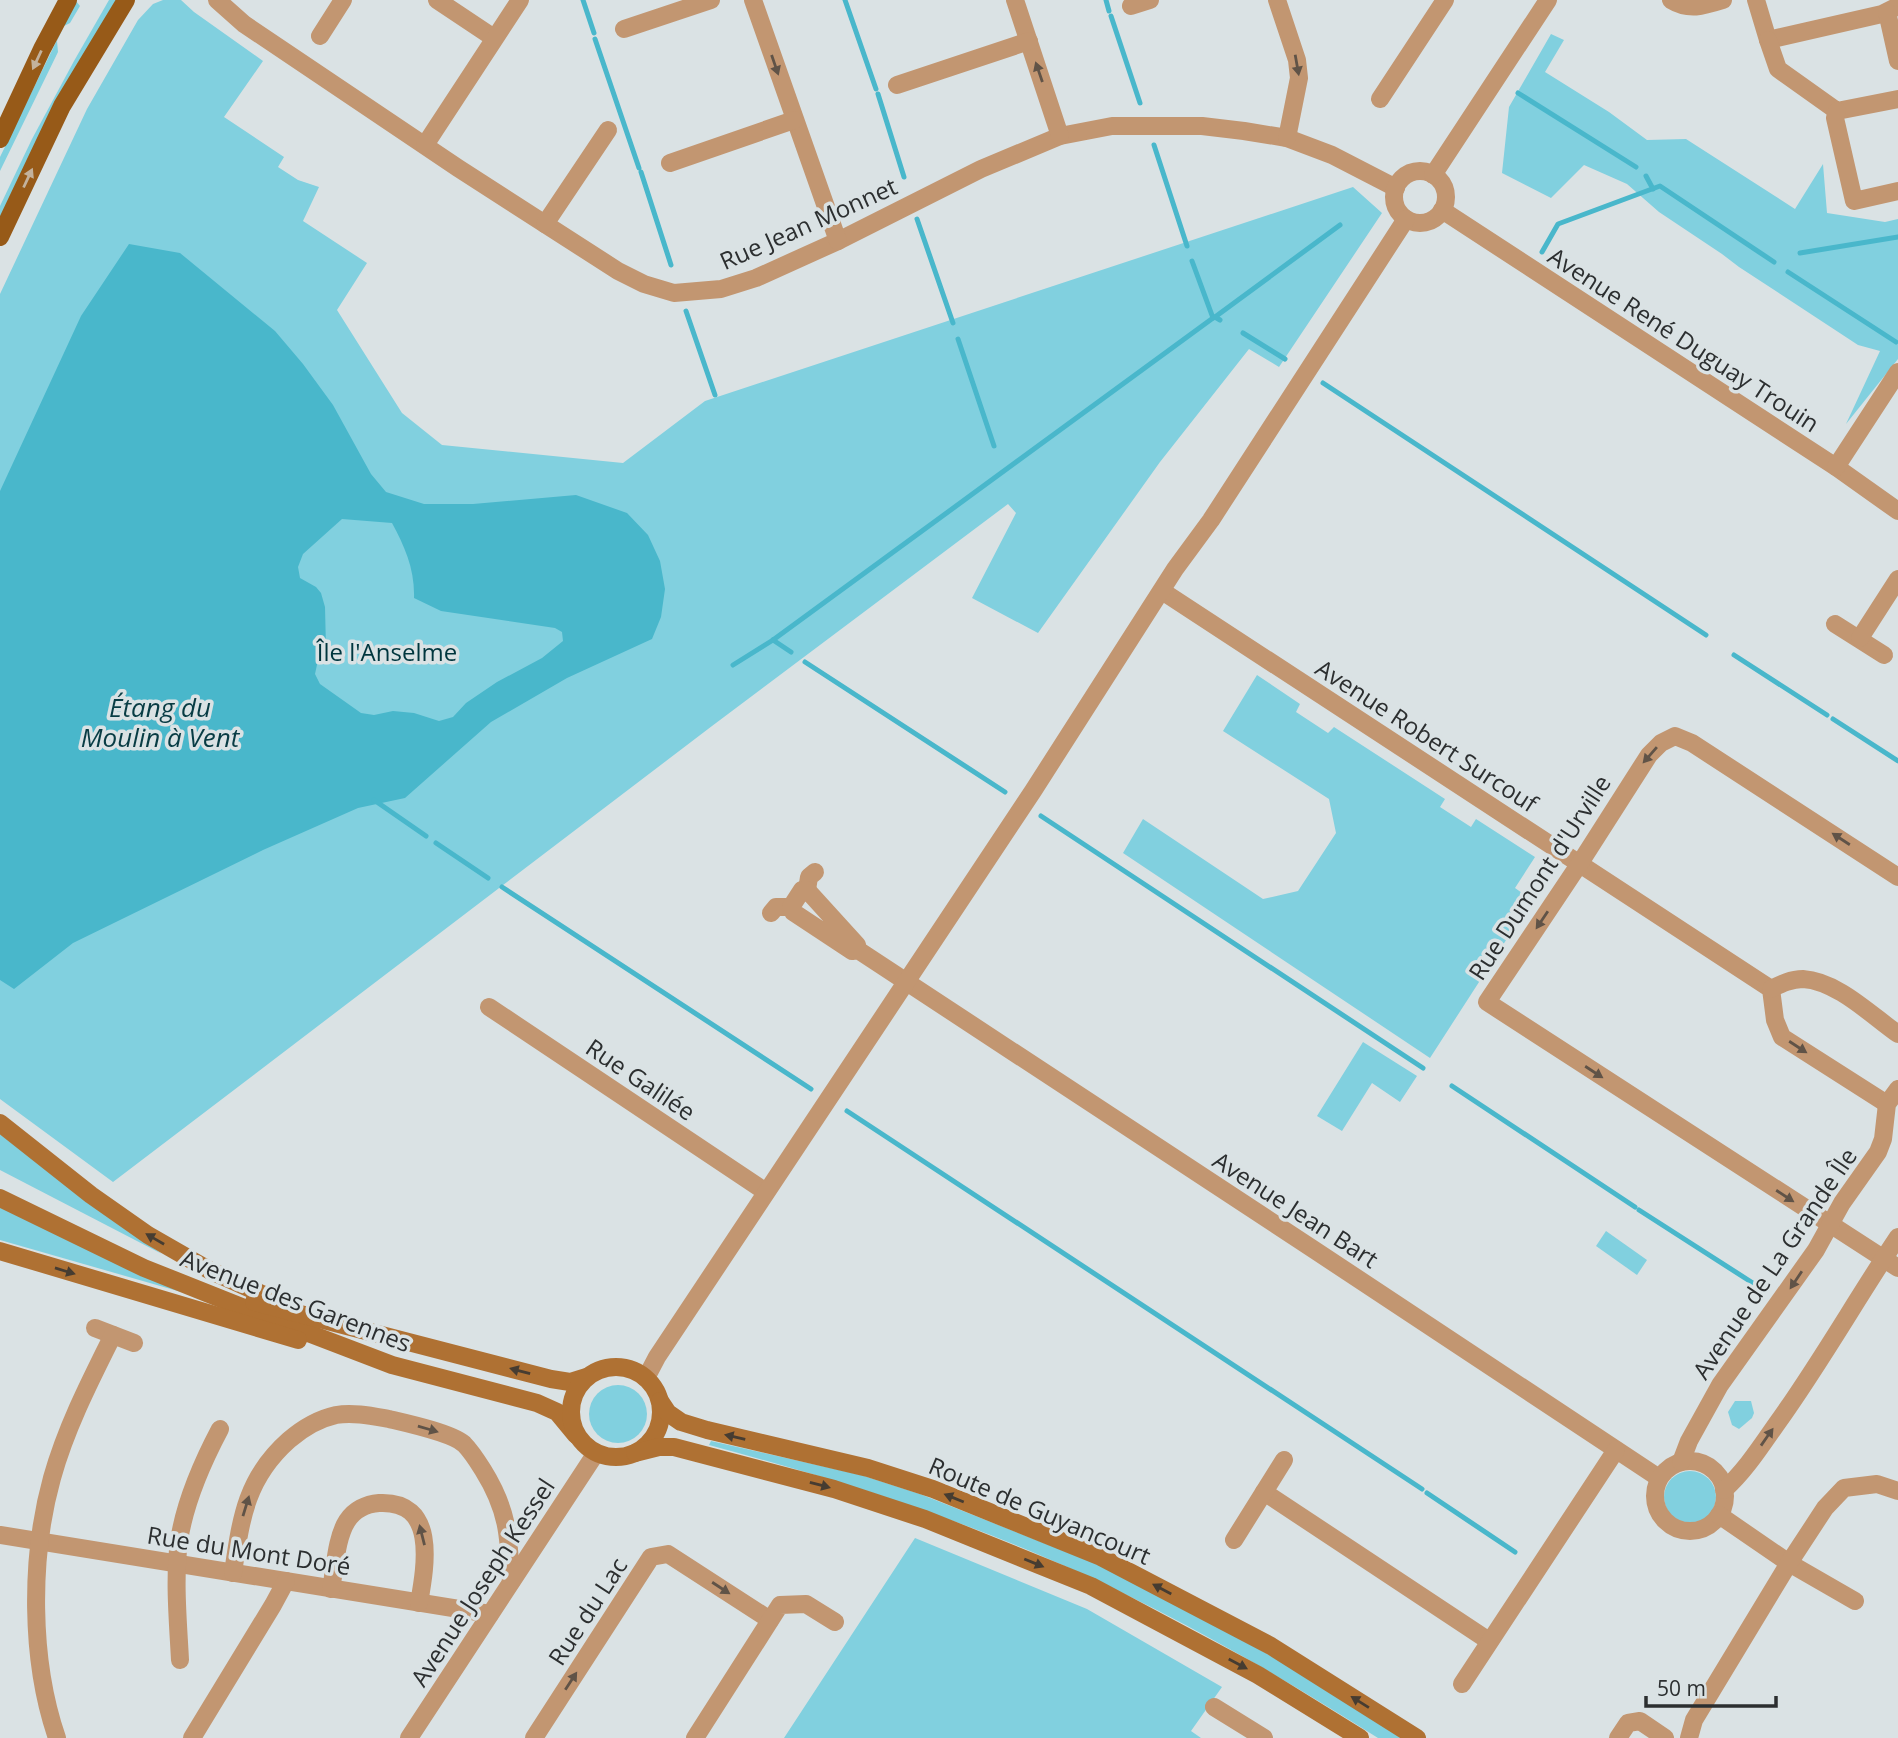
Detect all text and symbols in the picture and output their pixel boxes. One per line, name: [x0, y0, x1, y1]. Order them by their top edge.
one-way arrow: [31, 50, 42, 71]
one-way arrow: [770, 54, 781, 75]
one-way arrow: [1292, 54, 1303, 76]
one-way arrow: [1033, 61, 1044, 82]
one-way arrow: [23, 167, 34, 188]
street label: Rue Jean Monnet: [714, 169, 902, 277]
street label: Avenue René Duguay Trouin: [1542, 239, 1826, 439]
park label: Île l'Anselme: [316, 635, 457, 668]
street label: Avenue Robert Surcouf: [1310, 651, 1546, 820]
water label: Étang du Moulin à Vent: [81, 689, 241, 755]
one-way arrow: [1643, 746, 1658, 764]
street label: Rue Dumont d'Urville: [1460, 768, 1618, 986]
one-way arrow: [1831, 833, 1851, 846]
one-way arrow: [1536, 910, 1549, 929]
street label: Rue Galilée: [580, 1030, 702, 1128]
one-way arrow: [1789, 1040, 1808, 1053]
one-way arrow: [1585, 1065, 1603, 1079]
street label: Avenue de La Grande Île: [1684, 1141, 1864, 1385]
street label: Avenue Jean Bart: [1207, 1143, 1385, 1275]
one-way arrow: [1775, 1189, 1795, 1202]
one-way arrow: [145, 1233, 165, 1245]
street label: Avenue des Garennes: [176, 1241, 416, 1359]
one-way arrow: [55, 1266, 76, 1276]
one-way arrow: [1789, 1271, 1803, 1289]
one-way arrow: [509, 1365, 531, 1376]
one-way arrow: [417, 1425, 438, 1435]
one-way arrow: [1760, 1428, 1774, 1446]
one-way arrow: [724, 1431, 746, 1442]
street label: Route de Guyancourt: [924, 1448, 1156, 1572]
street label: Avenue Joseph Kessel: [402, 1472, 562, 1692]
one-way arrow: [809, 1480, 831, 1491]
one-way arrow: [943, 1492, 964, 1503]
one-way arrow: [241, 1495, 251, 1516]
street label: Rue du Mont Doré: [145, 1518, 353, 1582]
one-way arrow: [416, 1524, 427, 1546]
street label: Rue du Lac: [540, 1551, 634, 1671]
one-way arrow: [1024, 1557, 1045, 1568]
one-way arrow: [711, 1582, 731, 1595]
one-way arrow: [1152, 1583, 1172, 1595]
one-way arrow: [1228, 1657, 1248, 1669]
scale bar: [1646, 1664, 1776, 1708]
one-way arrow: [564, 1671, 577, 1690]
text: 50 m: [1657, 1674, 1706, 1702]
one-way arrow: [1350, 1695, 1369, 1708]

